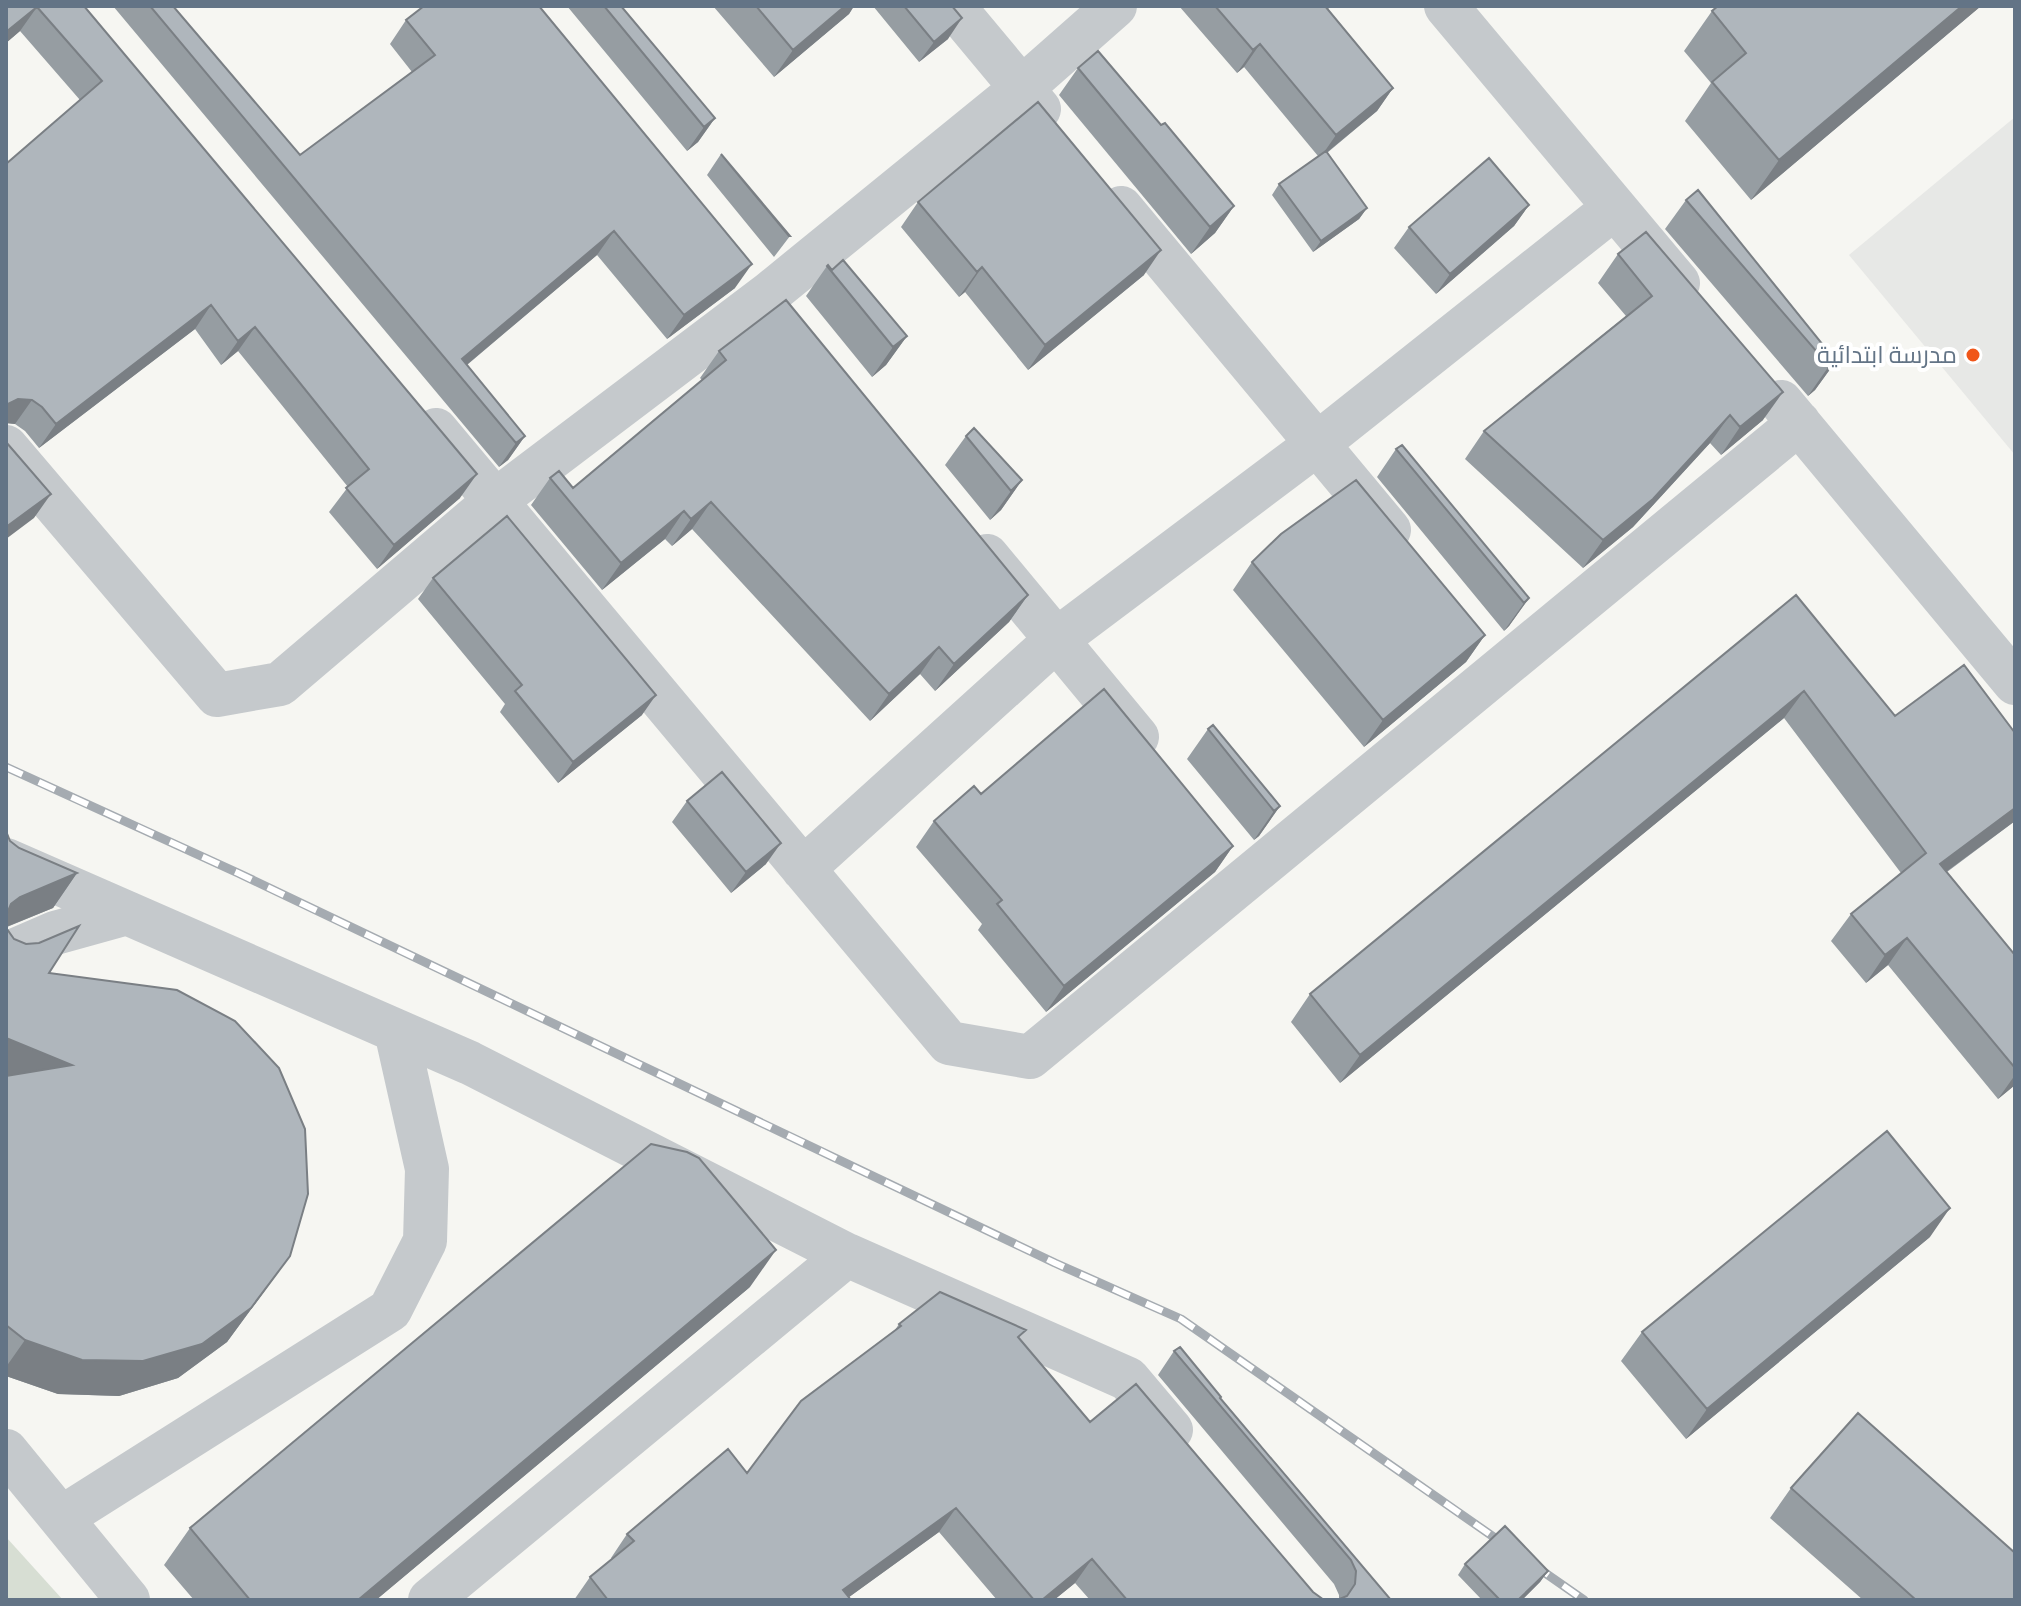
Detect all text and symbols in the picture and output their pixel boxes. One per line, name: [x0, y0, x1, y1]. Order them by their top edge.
place label: مدرسة ابتدائية: [1817, 339, 1957, 370]
marker: مدرسة ابتدائية: [1964, 346, 1982, 364]

